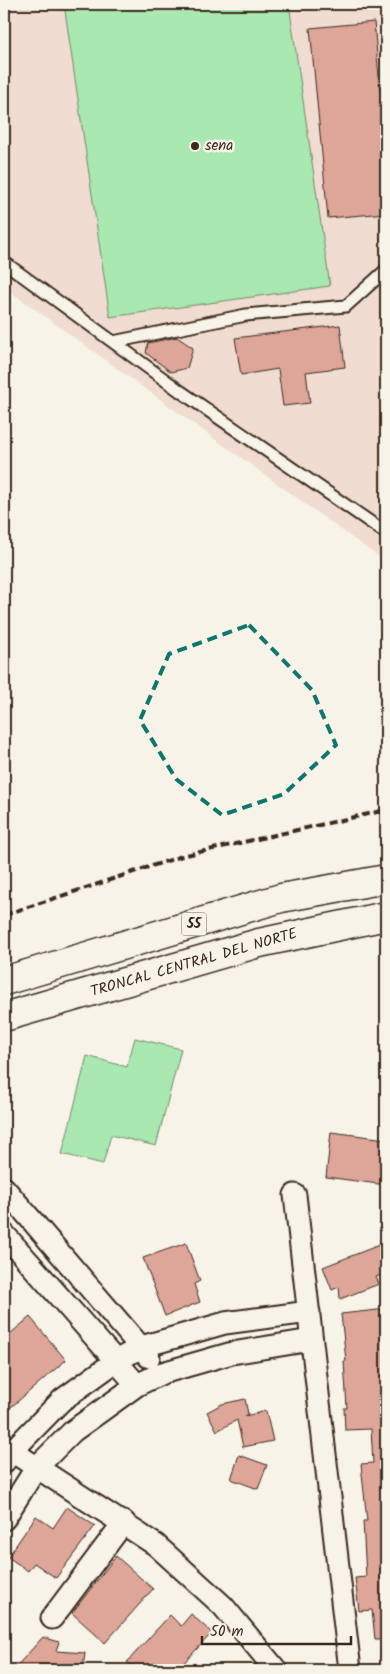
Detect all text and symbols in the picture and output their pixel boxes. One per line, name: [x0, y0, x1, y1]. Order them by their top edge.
place label: sena: [205, 134, 233, 158]
marker: sena: [189, 140, 201, 152]
road number: 55: [182, 912, 206, 936]
street label: TRONCAL CENTRAL DEL NORTE: [88, 922, 301, 1004]
scale bar: [202, 1614, 351, 1646]
text: 50 m: [210, 1620, 244, 1644]

